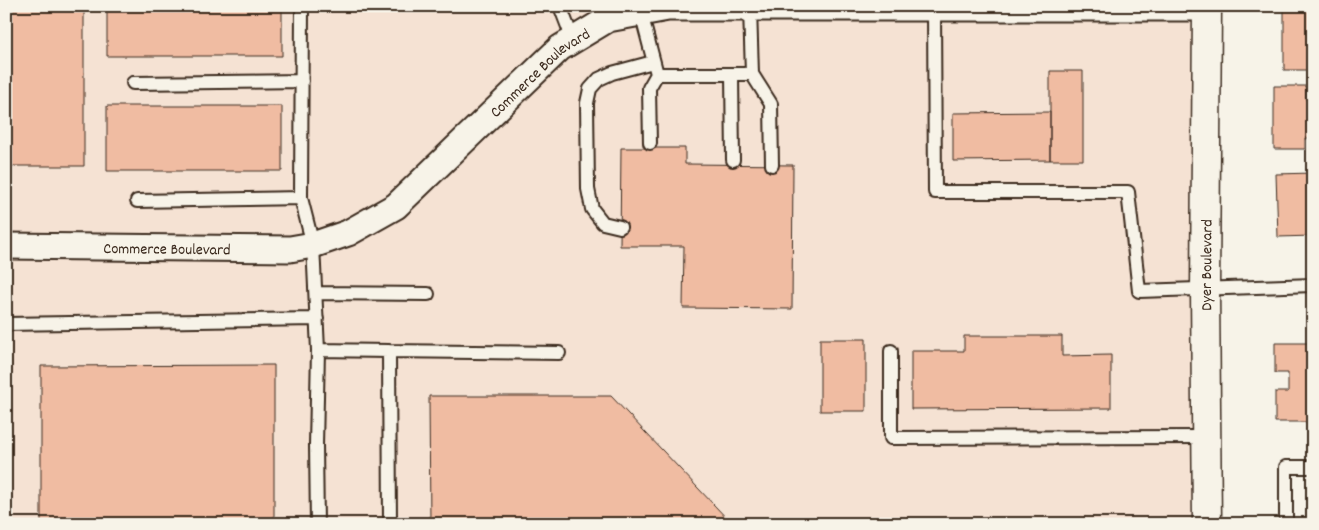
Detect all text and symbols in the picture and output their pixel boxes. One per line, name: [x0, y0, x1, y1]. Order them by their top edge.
street label: Commerce Boulevard: [485, 23, 595, 124]
street label: Dyer Boulevard: [1196, 219, 1219, 311]
street label: Commerce Boulevard: [103, 238, 231, 262]

